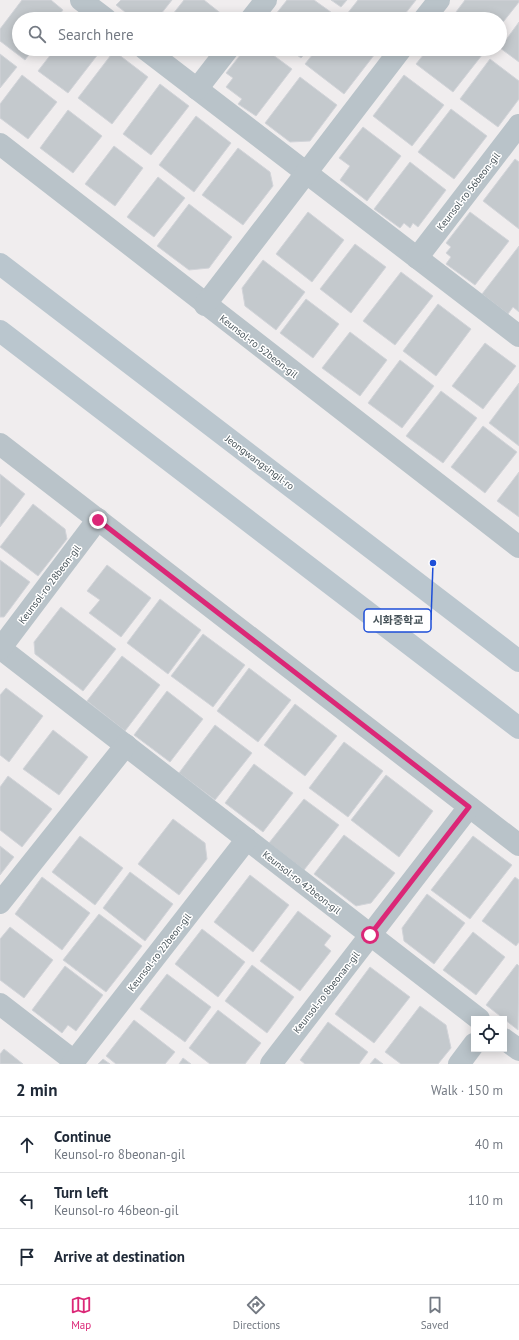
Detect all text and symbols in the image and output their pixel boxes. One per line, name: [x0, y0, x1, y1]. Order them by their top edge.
search box: [12, 12, 507, 56]
icon: search: [26, 23, 48, 45]
text: Search here: [58, 25, 134, 44]
street label: Keunsol-ro 56beon-gil: [434, 150, 503, 233]
street label: Keunsol-ro 52beon-gil: [217, 312, 300, 381]
street label: Jeongwangsingil-ro: [222, 432, 297, 493]
route end: [89, 511, 107, 529]
street label: Keunsol-ro 28beon-gil: [15, 542, 83, 626]
callout: 시화중학교: [364, 609, 431, 632]
text: 시화중학교: [373, 613, 423, 627]
street label: Keunsol-ro 42beon-gil: [260, 848, 343, 917]
street label: Keunsol-ro 22beon-gil: [125, 911, 194, 994]
route start: [361, 926, 379, 944]
street label: Keunsol-ro 8beonan-gil: [290, 949, 363, 1036]
map controls: [471, 1016, 507, 1052]
button: locate: [471, 1016, 507, 1052]
text: 2 min: [16, 1079, 57, 1101]
text: Walk · 150 m: [431, 1082, 503, 1099]
text: Continue: [54, 1127, 111, 1146]
icon: ahead: [16, 1134, 38, 1156]
text: 40 m: [475, 1136, 503, 1153]
text: Keunsol-ro 8beonan-gil: [54, 1146, 185, 1163]
text: Turn left: [54, 1183, 108, 1202]
icon: left: [16, 1190, 38, 1212]
text: 110 m: [468, 1192, 503, 1209]
text: Keunsol-ro 46beon-gil: [54, 1202, 178, 1219]
icon: arrive: [16, 1246, 38, 1268]
text: Arrive at destination: [54, 1247, 185, 1266]
tab: Map: [70, 1294, 92, 1332]
tab: Directions: [233, 1294, 280, 1332]
tab: Saved: [421, 1294, 449, 1332]

